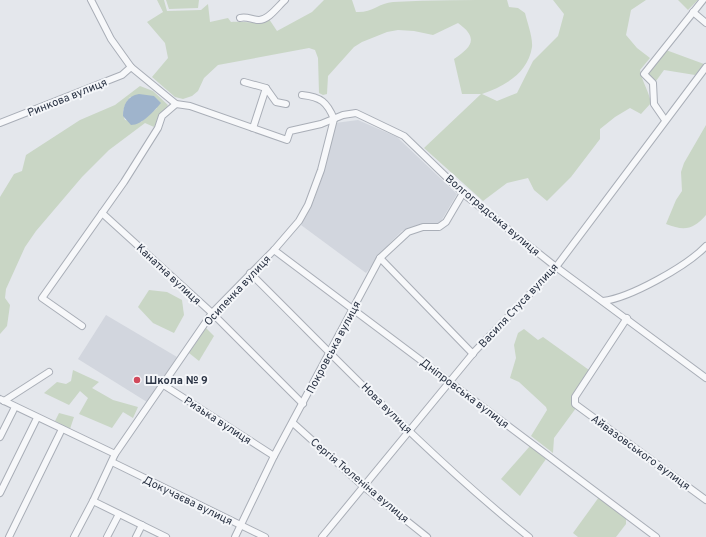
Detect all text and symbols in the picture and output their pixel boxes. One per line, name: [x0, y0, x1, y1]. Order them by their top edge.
street label: Ринкова вулиця: [25, 76, 109, 120]
street label: Волгоградська вулиця: [442, 172, 543, 259]
street label: Канатна вулиця: [133, 241, 204, 308]
street label: Осипенка вулиця: [201, 252, 274, 329]
street label: Василя Стуса вулиця: [476, 260, 562, 351]
street label: Покровська вулиця: [304, 299, 364, 396]
street label: Дніпровська вулиця: [417, 356, 512, 432]
place label: Школа № 9: [145, 374, 208, 388]
marker: Школа № 9: [132, 375, 142, 385]
street label: Нова вулиця: [358, 380, 415, 437]
street label: Ризька вулиця: [181, 394, 254, 448]
street label: Айвазовського вулиця: [588, 412, 693, 494]
street label: Сергія Тюленіна вулиця: [307, 435, 412, 526]
street label: Докучаєва вулиця: [140, 473, 235, 529]

